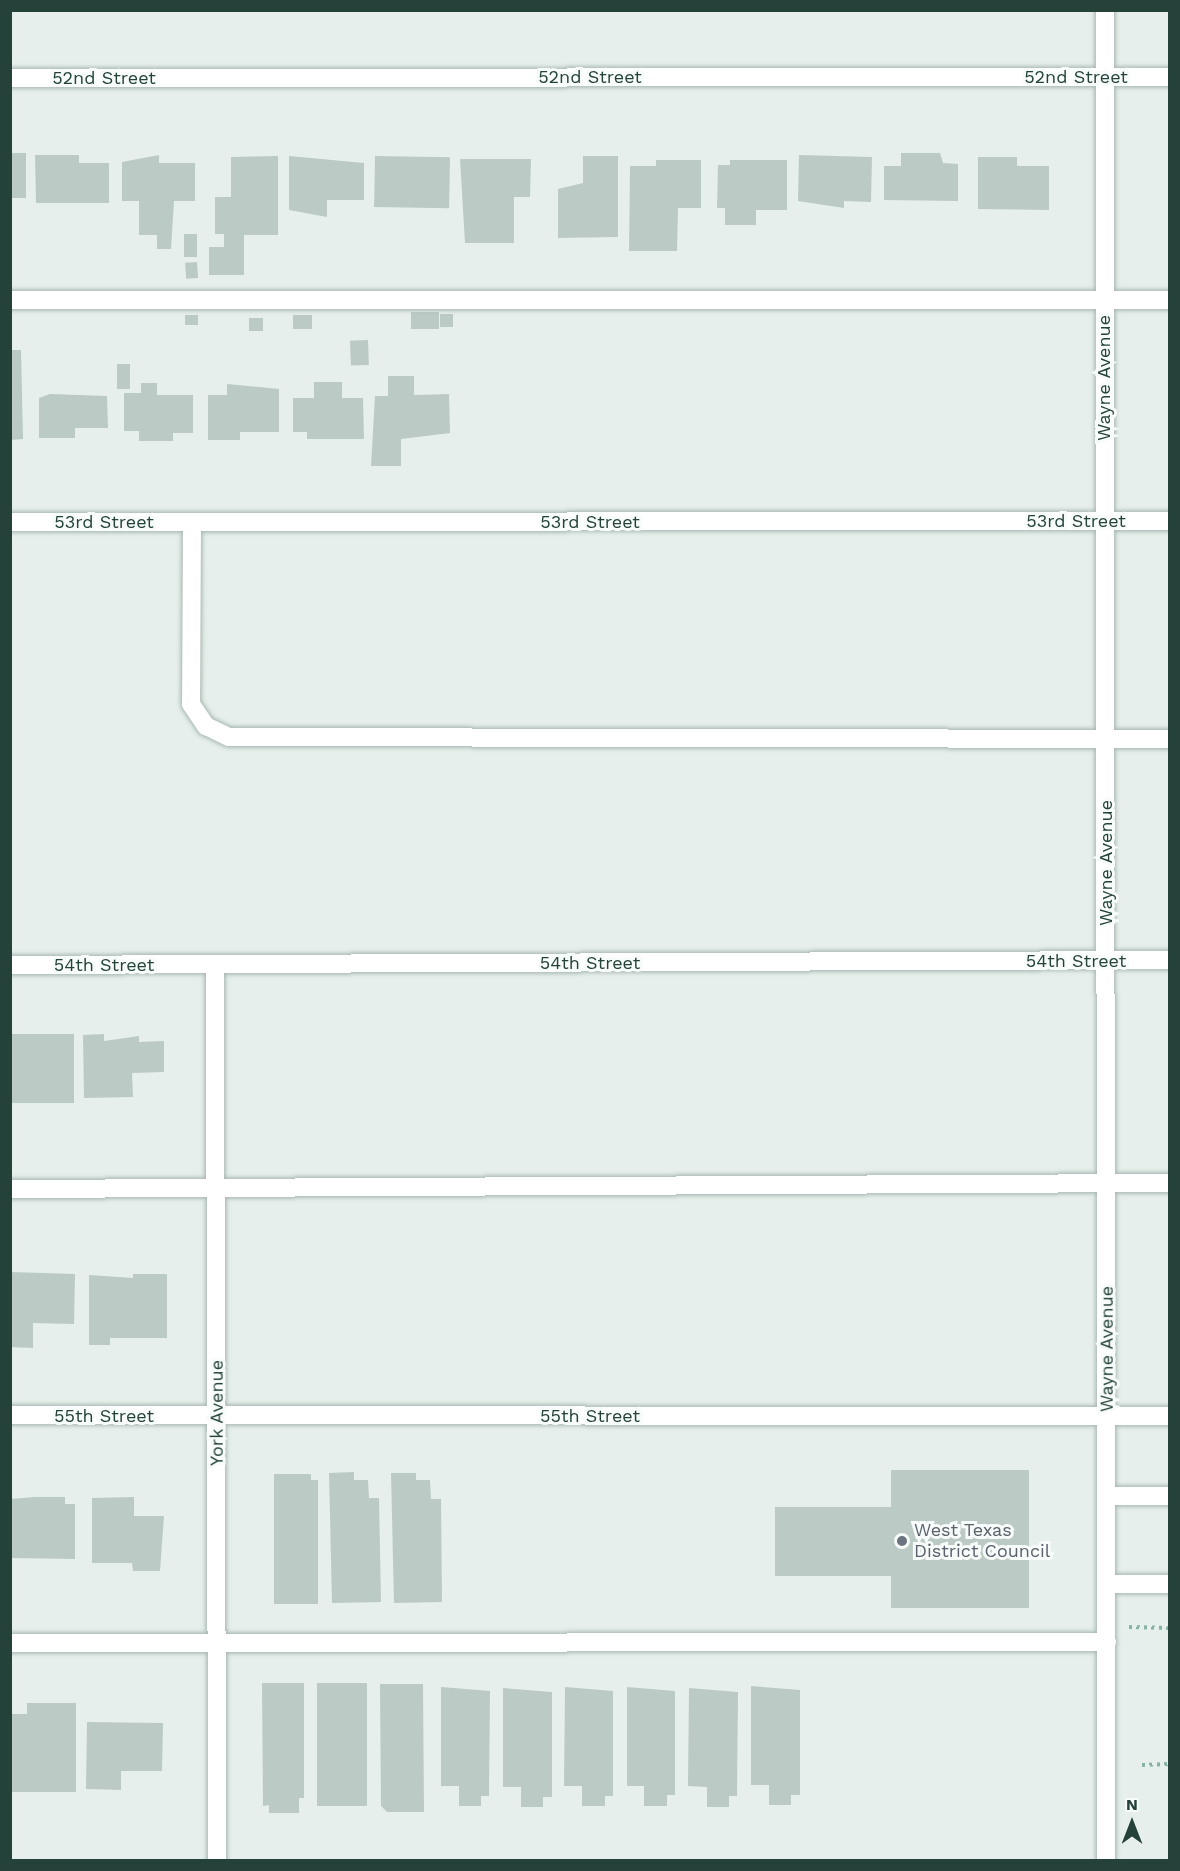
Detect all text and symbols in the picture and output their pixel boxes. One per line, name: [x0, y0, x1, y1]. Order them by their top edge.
street label: 52nd Street: [538, 66, 642, 88]
street label: 52nd Street: [1024, 66, 1128, 88]
street label: 52nd Street: [52, 67, 156, 89]
street label: Wayne Avenue: [1093, 315, 1115, 441]
street label: 53rd Street: [1026, 510, 1126, 532]
street label: 53rd Street: [54, 511, 154, 533]
street label: 53rd Street: [540, 511, 640, 533]
street label: Wayne Avenue: [1095, 800, 1117, 926]
street label: 54th Street: [1026, 950, 1126, 972]
street label: 54th Street: [540, 952, 640, 974]
street label: 54th Street: [54, 954, 154, 976]
street label: Wayne Avenue: [1096, 1286, 1118, 1412]
street label: York Avenue: [206, 1359, 228, 1467]
street label: 55th Street: [54, 1405, 154, 1427]
street label: 55th Street: [540, 1405, 640, 1427]
place label: West Texas District Council: [914, 1520, 1050, 1562]
marker: West Texas District Council: [895, 1534, 909, 1548]
north arrow: [1102, 1793, 1162, 1853]
text: N: [1126, 1795, 1138, 1814]

